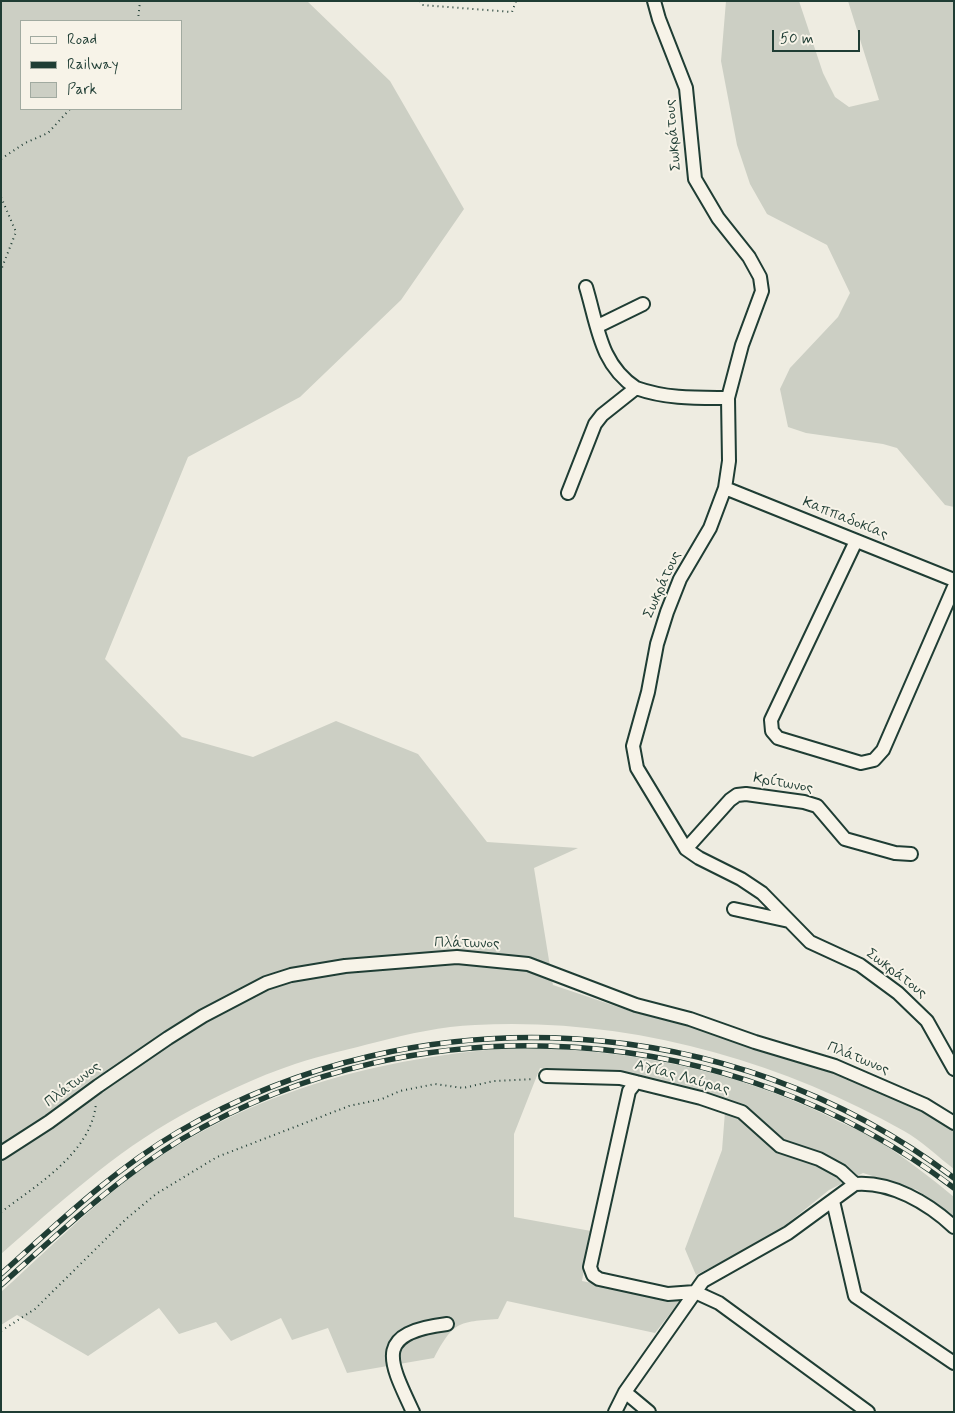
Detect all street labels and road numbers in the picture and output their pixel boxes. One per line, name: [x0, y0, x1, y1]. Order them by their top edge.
street label: Σωκράτους: [662, 98, 686, 172]
street label: Καππαδοκίας: [800, 494, 890, 544]
street label: Σωκράτους: [640, 549, 686, 621]
street label: Κρίτωνος: [752, 770, 814, 798]
street label: Πλάτωνος: [434, 934, 500, 954]
street label: Σωκράτους: [862, 945, 930, 1003]
street label: Πλάτωνος: [824, 1038, 892, 1080]
street label: Αγίας Λαύρας: [633, 1057, 731, 1099]
street label: Πλάτωνος: [41, 1058, 105, 1112]

